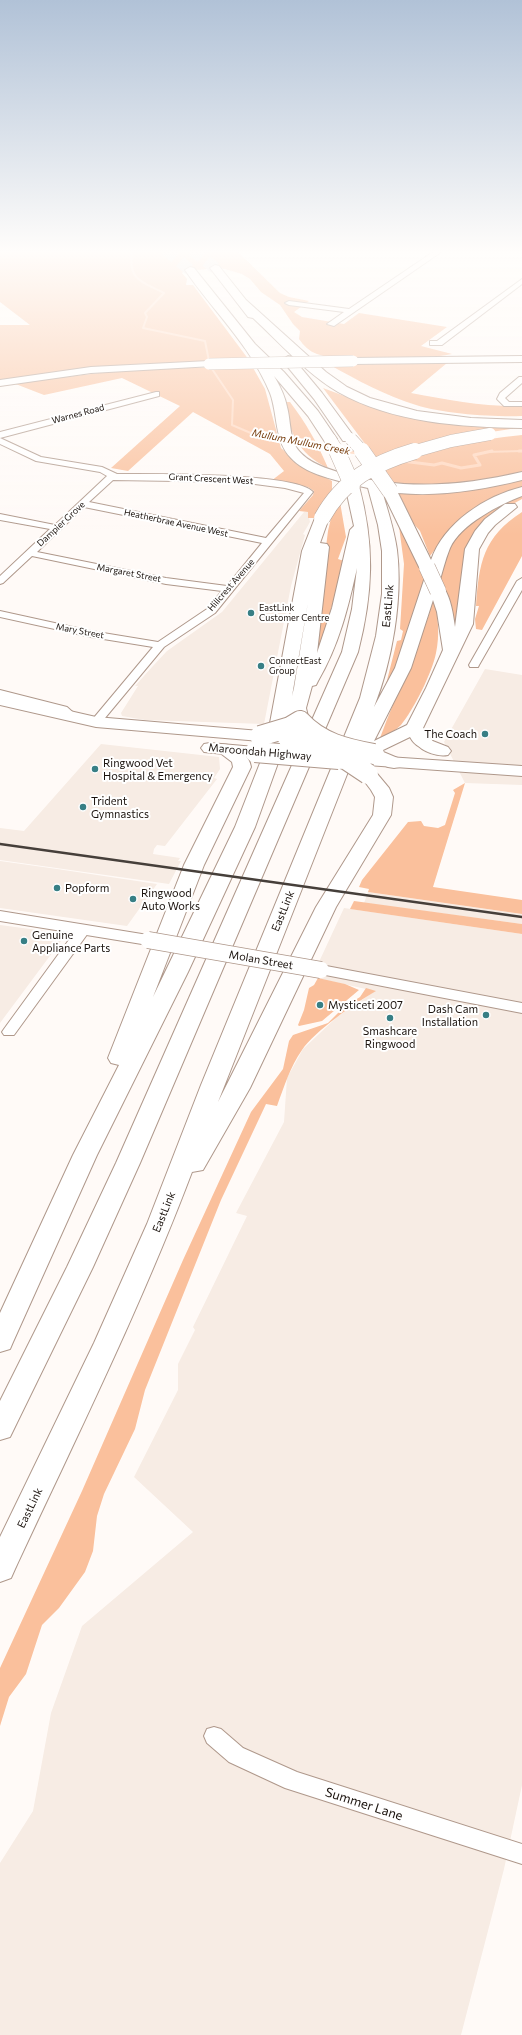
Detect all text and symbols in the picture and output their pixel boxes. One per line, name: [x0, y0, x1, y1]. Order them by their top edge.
street label: Warnes Road: [51, 402, 105, 426]
water label: Mullum Mullum Creek: [251, 427, 351, 457]
street label: Grant Crescent West: [168, 471, 254, 487]
street label: Dampier Grove: [35, 499, 87, 549]
street label: Heatherbrae Avenue West: [123, 507, 229, 539]
street label: Hillcrest Avenue: [205, 557, 257, 613]
street label: Margaret Street: [96, 561, 162, 585]
street label: EastLink: [380, 584, 396, 628]
place label: EastLink Customer Centre: [259, 603, 329, 624]
marker: EastLink Customer Centre: [246, 608, 256, 618]
street label: Mary Street: [55, 621, 105, 641]
place label: ConnectEast Group: [269, 656, 322, 677]
marker: ConnectEast Group: [256, 661, 266, 671]
place label: The Coach: [424, 727, 477, 741]
marker: The Coach: [480, 729, 490, 739]
street label: Maroondah Highway: [208, 741, 312, 763]
place label: Ringwood Vet Hospital & Emergency: [103, 756, 213, 782]
marker: Ringwood Vet Hospital & Emergency: [90, 764, 100, 774]
place label: Trident Gymnastics: [91, 794, 149, 820]
marker: Trident Gymnastics: [78, 802, 88, 812]
place label: Popform: [65, 881, 109, 895]
marker: Popform: [52, 883, 62, 893]
place label: Ringwood Auto Works: [141, 886, 200, 912]
street label: EastLink: [269, 889, 297, 933]
marker: Ringwood Auto Works: [128, 894, 138, 904]
place label: Genuine Appliance Parts: [32, 928, 110, 954]
marker: Genuine Appliance Parts: [19, 936, 29, 946]
street label: Molan Street: [228, 948, 294, 972]
place label: Mysticeti 2007: [328, 998, 403, 1012]
marker: Mysticeti 2007: [315, 1000, 325, 1010]
place label: Dash Cam Installation: [422, 1002, 478, 1028]
marker: Dash Cam Installation: [481, 1010, 491, 1020]
marker: Smashcare Ringwood: [385, 1013, 395, 1023]
place label: Smashcare Ringwood: [363, 1024, 417, 1050]
street label: EastLink: [150, 1190, 178, 1234]
street label: EastLink: [15, 1486, 45, 1530]
street label: Summer Lane: [323, 1784, 405, 1824]

